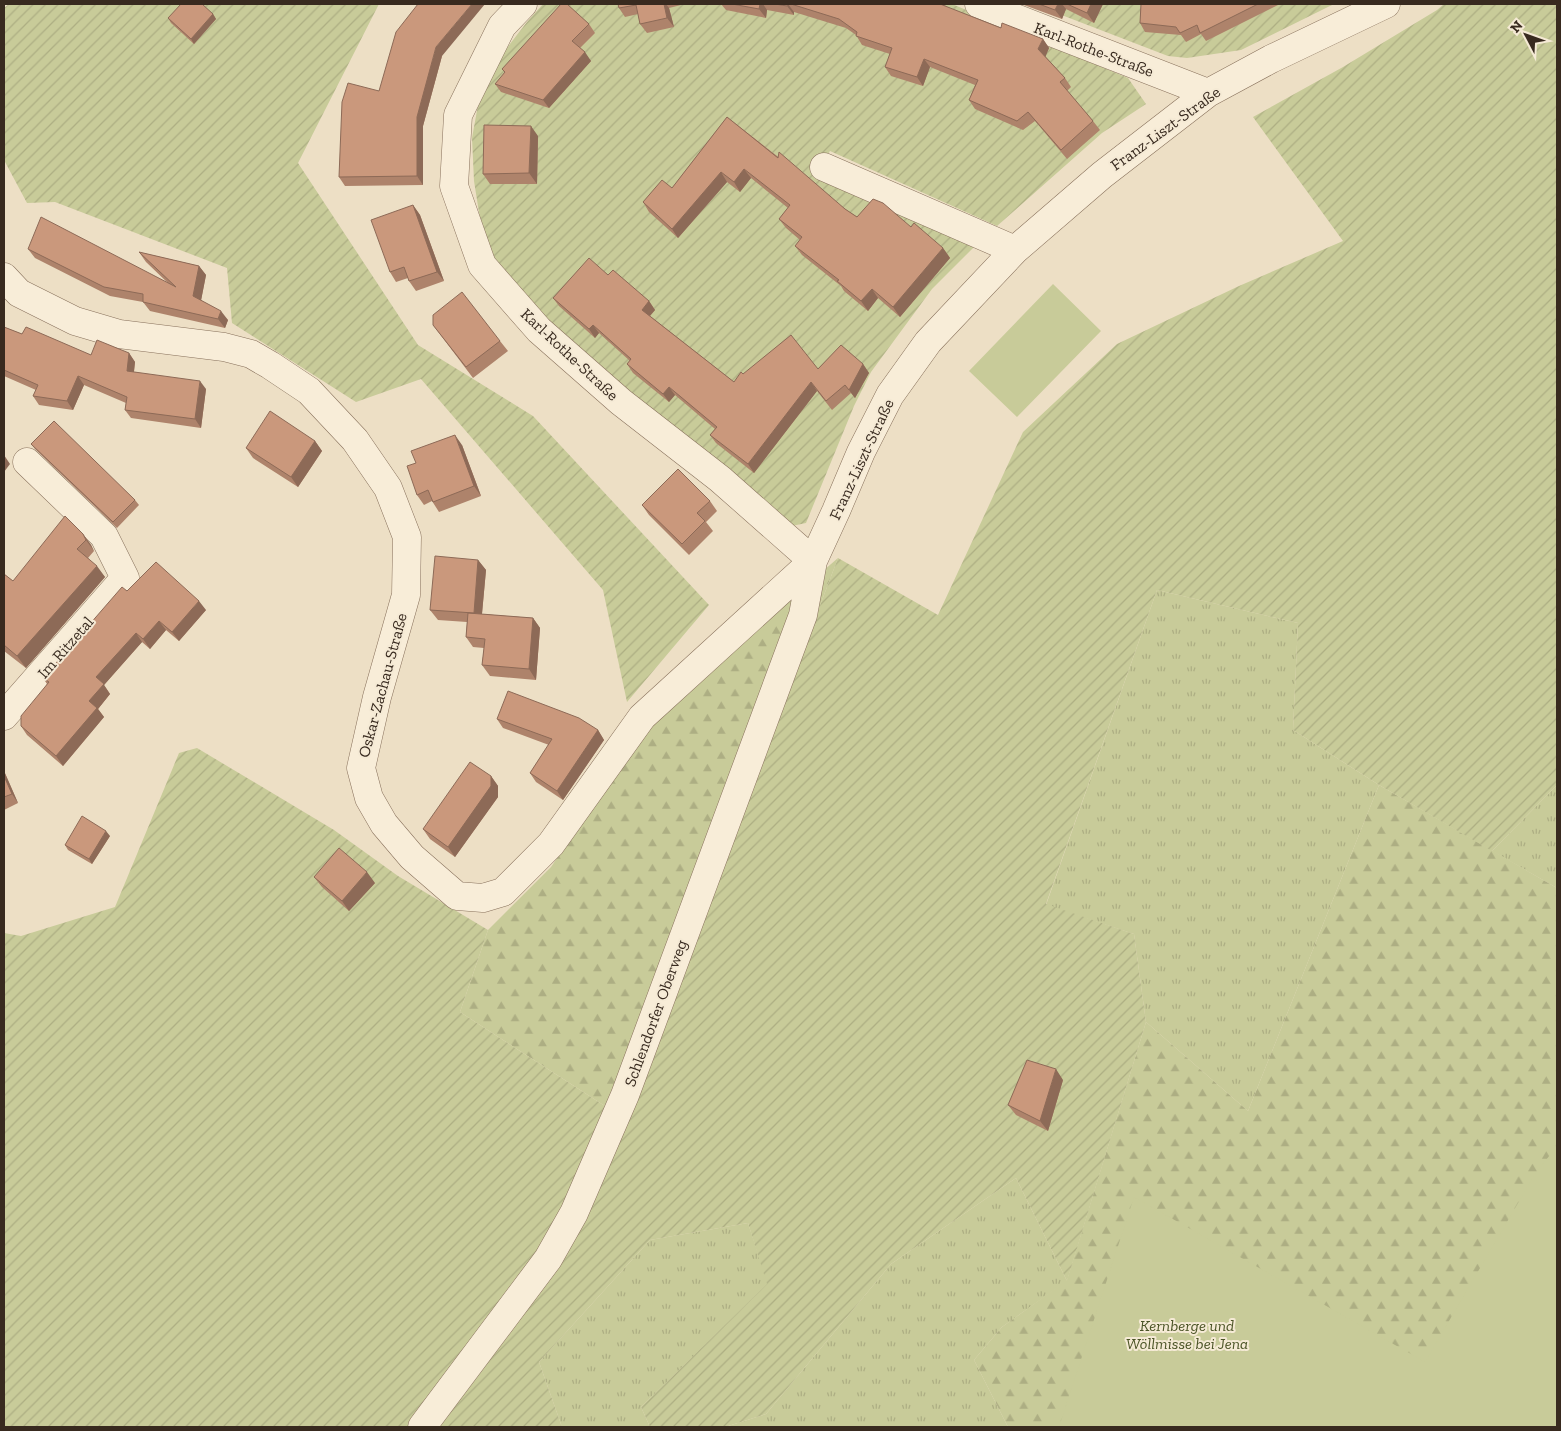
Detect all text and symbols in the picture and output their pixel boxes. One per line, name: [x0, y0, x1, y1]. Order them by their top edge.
north arrow: [1501, 10, 1551, 60]
text: N: [1507, 17, 1527, 36]
street label: Karl-Rothe-Straße: [1031, 18, 1156, 81]
street label: Franz-Liszt-Straße: [1107, 82, 1224, 175]
street label: Karl-Rothe-Straße: [517, 304, 622, 404]
street label: Franz-Liszt-Straße: [825, 396, 898, 523]
street label: Oskar-Zachau-Straße: [354, 611, 411, 759]
street label: Im Ritzetal: [33, 613, 97, 682]
street label: Schlendorfer Oberweg: [620, 937, 691, 1089]
park label: Kernberge und Wöllmisse bei Jena: [1126, 1316, 1248, 1353]

